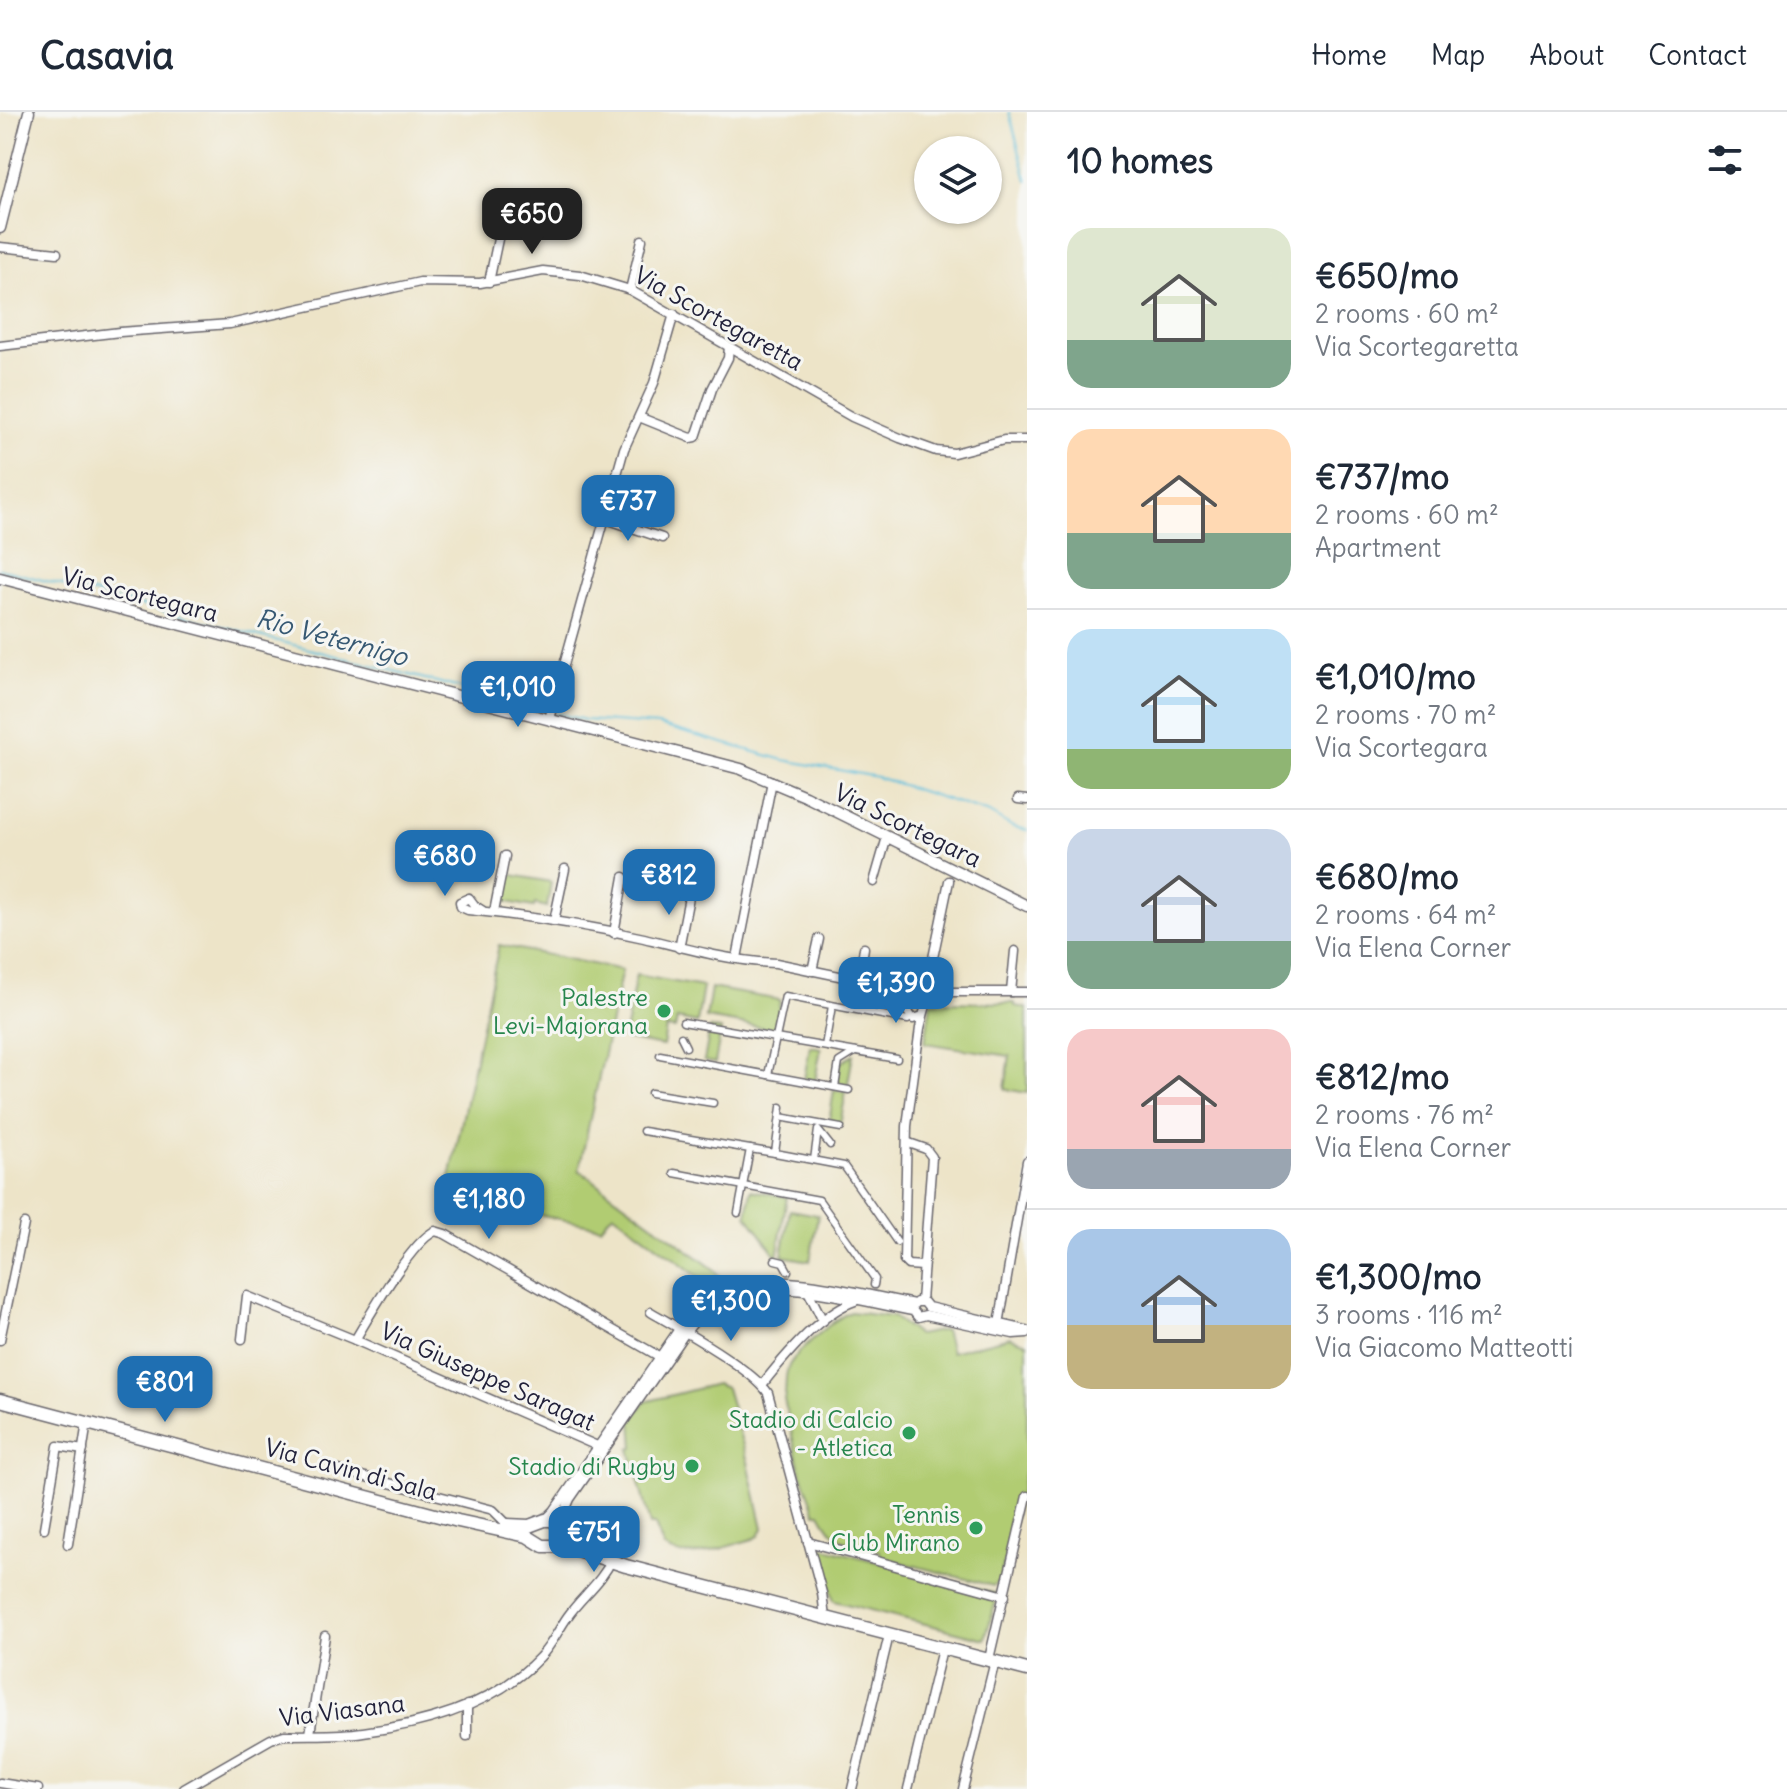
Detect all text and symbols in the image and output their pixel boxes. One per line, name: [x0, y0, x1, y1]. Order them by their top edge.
text: Casavia: [40, 32, 174, 79]
text: Home: [1311, 37, 1387, 73]
text: Map: [1431, 37, 1485, 73]
text: About: [1529, 37, 1604, 73]
text: Contact: [1648, 37, 1747, 73]
map controls: [914, 136, 1002, 224]
button: layers: [914, 136, 1002, 224]
icon: filters: [1703, 138, 1747, 182]
text: 10 homes: [1067, 139, 1213, 182]
pin: €650: [485, 188, 579, 256]
text: €650: [500, 197, 564, 230]
text: €650/mo: [1315, 254, 1459, 297]
street label: Via Scortegaretta: [629, 259, 809, 377]
icon: home: [1131, 260, 1227, 356]
text: 2 rooms · 60 m²: [1315, 297, 1499, 330]
text: Via Scortegaretta: [1315, 330, 1519, 363]
text: €737/mo: [1315, 455, 1449, 498]
icon: home: [1131, 461, 1227, 557]
pin: €737: [581, 475, 675, 543]
text: €737: [600, 484, 656, 517]
text: 2 rooms · 60 m²: [1315, 498, 1499, 531]
text: Apartment: [1315, 531, 1441, 564]
street label: Via Scortegara: [59, 560, 221, 628]
water label: Rio Veternigo: [253, 601, 413, 673]
text: €1,010/mo: [1315, 655, 1476, 698]
pin: €1,010: [453, 661, 583, 729]
icon: home: [1131, 661, 1227, 757]
text: €1,010: [480, 670, 556, 703]
text: 2 rooms · 70 m²: [1315, 698, 1496, 731]
text: Via Scortegara: [1315, 731, 1488, 764]
street label: Via Scortegara: [830, 777, 986, 873]
pin: €680: [398, 830, 492, 898]
text: €680: [413, 839, 477, 872]
pin: €812: [622, 849, 716, 917]
text: €680/mo: [1315, 855, 1459, 898]
text: €812: [641, 858, 697, 891]
icon: home: [1131, 861, 1227, 957]
text: 2 rooms · 64 m²: [1315, 898, 1497, 931]
text: Via Elena Corner: [1315, 931, 1511, 964]
pin: €1,390: [831, 957, 961, 1025]
text: €1,390: [856, 966, 936, 999]
place label: Palestre Levi-Majorana: [493, 982, 648, 1040]
marker: Palestre Levi-Majorana: [655, 1002, 673, 1020]
text: €812/mo: [1315, 1055, 1449, 1098]
icon: home: [1131, 1061, 1227, 1157]
text: 2 rooms · 76 m²: [1315, 1098, 1494, 1131]
text: Via Elena Corner: [1315, 1131, 1511, 1164]
pin: €1,180: [424, 1173, 554, 1241]
text: €1,180: [452, 1182, 526, 1215]
text: €1,300/mo: [1315, 1255, 1482, 1298]
icon: home: [1131, 1261, 1227, 1357]
pin: €1,300: [666, 1275, 796, 1343]
text: €1,300: [690, 1284, 772, 1317]
text: 3 rooms · 116 m²: [1315, 1298, 1503, 1331]
street label: Via Giuseppe Saragat: [376, 1315, 600, 1437]
text: Via Giacomo Matteotti: [1315, 1331, 1573, 1364]
pin: €801: [118, 1356, 212, 1424]
text: €801: [135, 1365, 195, 1398]
place label: Stadio di Calcio - Atletica: [729, 1404, 893, 1462]
marker: Stadio di Calcio - Atletica: [900, 1424, 918, 1442]
street label: Via Cavin di Sala: [262, 1432, 440, 1506]
place label: Stadio di Rugby: [508, 1451, 676, 1481]
marker: Stadio di Rugby: [683, 1457, 701, 1475]
place label: Tennis Club Mirano: [830, 1499, 960, 1557]
pin: €751: [547, 1506, 641, 1574]
text: €751: [567, 1515, 621, 1548]
marker: Tennis Club Mirano: [967, 1519, 985, 1537]
street label: Via Viasana: [278, 1687, 406, 1733]

